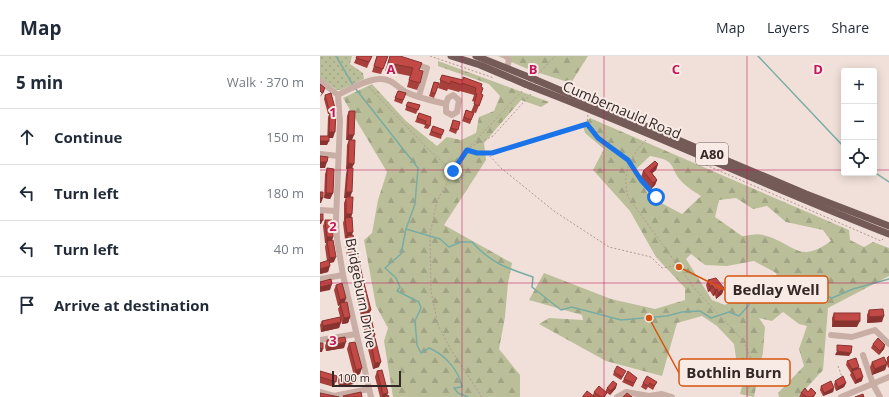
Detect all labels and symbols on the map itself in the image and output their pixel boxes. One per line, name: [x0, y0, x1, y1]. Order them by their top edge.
text: A: [387, 60, 396, 78]
text: B: [529, 60, 538, 78]
text: C: [672, 60, 680, 78]
text: D: [813, 60, 823, 78]
street label: Cumbernauld Road: [560, 76, 684, 143]
text: 1: [329, 103, 337, 121]
road number: A80: [696, 143, 728, 165]
route end: [444, 162, 462, 180]
route start: [647, 188, 665, 206]
text: 2: [329, 217, 337, 235]
street label: Bridgeburn Drive: [342, 236, 381, 350]
callout: Bedlay Well: [725, 276, 828, 303]
text: Bedlay Well: [732, 279, 820, 299]
text: 3: [329, 331, 337, 349]
callout: Bothlin Burn: [679, 359, 790, 386]
text: Bothlin Burn: [686, 362, 782, 382]
scale bar: [332, 369, 401, 388]

